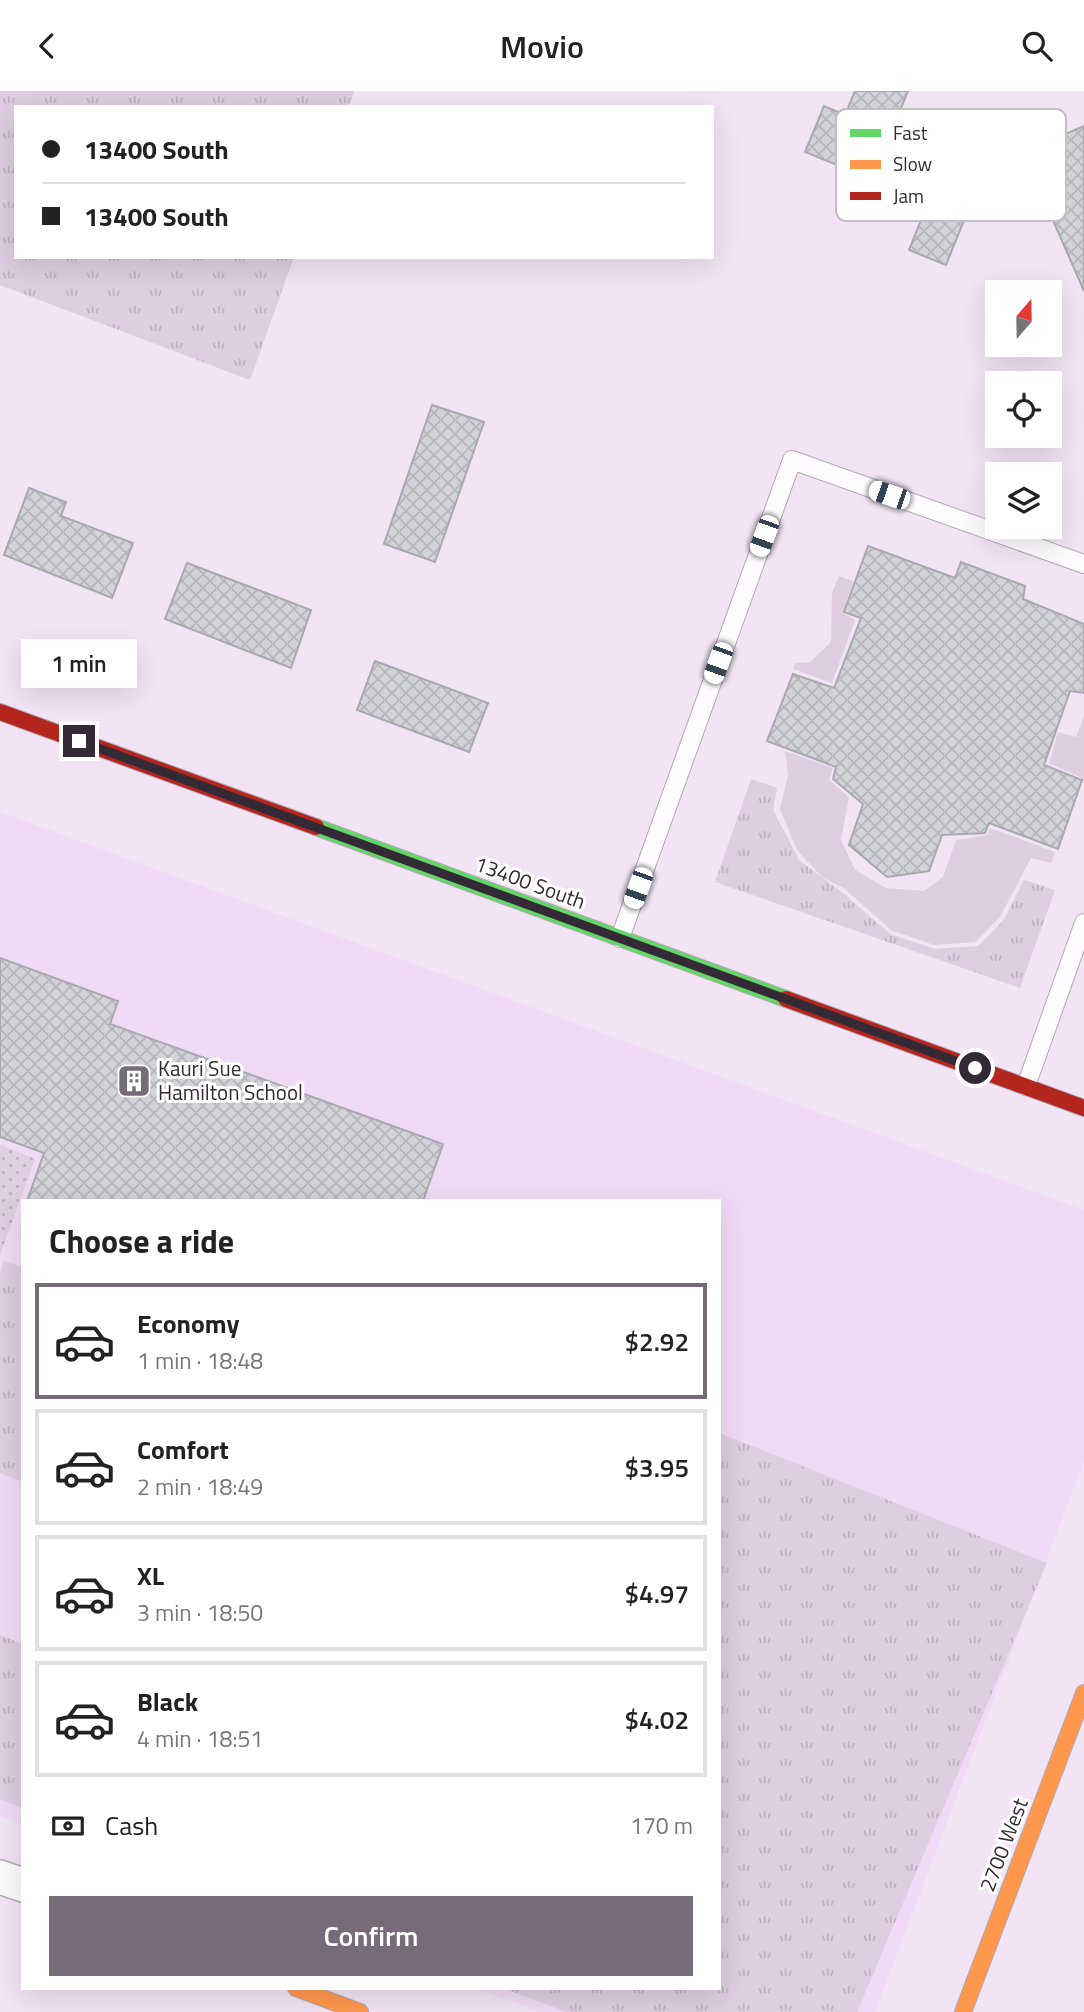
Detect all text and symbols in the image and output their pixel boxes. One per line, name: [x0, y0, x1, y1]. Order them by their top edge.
text: Movio: [500, 22, 584, 70]
icon: back: [28, 27, 66, 65]
icon: search: [1018, 27, 1056, 65]
legend: [836, 109, 1066, 221]
text: Fast: [893, 118, 928, 147]
text: 13400 South: [84, 130, 229, 169]
text: Slow: [893, 149, 932, 178]
text: Jam: [893, 181, 924, 210]
text: 13400 South: [84, 197, 229, 236]
north arrow: [985, 280, 1062, 357]
map controls: [985, 280, 1062, 539]
button: locate: [985, 371, 1062, 448]
button: layers: [985, 462, 1062, 539]
car: [866, 478, 913, 512]
car: [747, 513, 782, 559]
callout: 1 min: [21, 639, 137, 689]
car: [701, 640, 736, 686]
text: 1 min: [51, 646, 107, 681]
route end: [63, 725, 95, 757]
street label: 13400 South: [471, 847, 590, 917]
car: [621, 865, 656, 911]
place label: Kauri Sue Hamilton School: [158, 1052, 303, 1108]
route start: [959, 1052, 991, 1084]
building icon: Kauri Sue Hamilton School: [115, 1062, 153, 1100]
text: Choose a ride: [49, 1217, 234, 1265]
text: Economy: [137, 1304, 239, 1343]
icon: car: [53, 1310, 116, 1373]
text: $2.92: [625, 1322, 689, 1361]
text: 1 min · 18:48: [137, 1343, 263, 1378]
text: Comfort: [137, 1430, 229, 1469]
icon: car: [53, 1436, 116, 1499]
text: $3.95: [625, 1448, 689, 1487]
text: 2 min · 18:49: [137, 1469, 263, 1504]
text: XL: [137, 1556, 164, 1595]
icon: car: [53, 1562, 116, 1625]
text: $4.97: [625, 1574, 689, 1613]
text: 3 min · 18:50: [137, 1595, 263, 1630]
text: Black: [137, 1682, 198, 1721]
icon: car: [53, 1688, 116, 1751]
text: $4.02: [625, 1700, 689, 1739]
text: 4 min · 18:51: [137, 1721, 263, 1756]
street label: 2700 West: [971, 1793, 1036, 1896]
text: Cash: [105, 1806, 158, 1845]
icon: cash: [49, 1807, 87, 1845]
text: 170 m: [630, 1808, 693, 1843]
button: Confirm: [49, 1896, 693, 1976]

